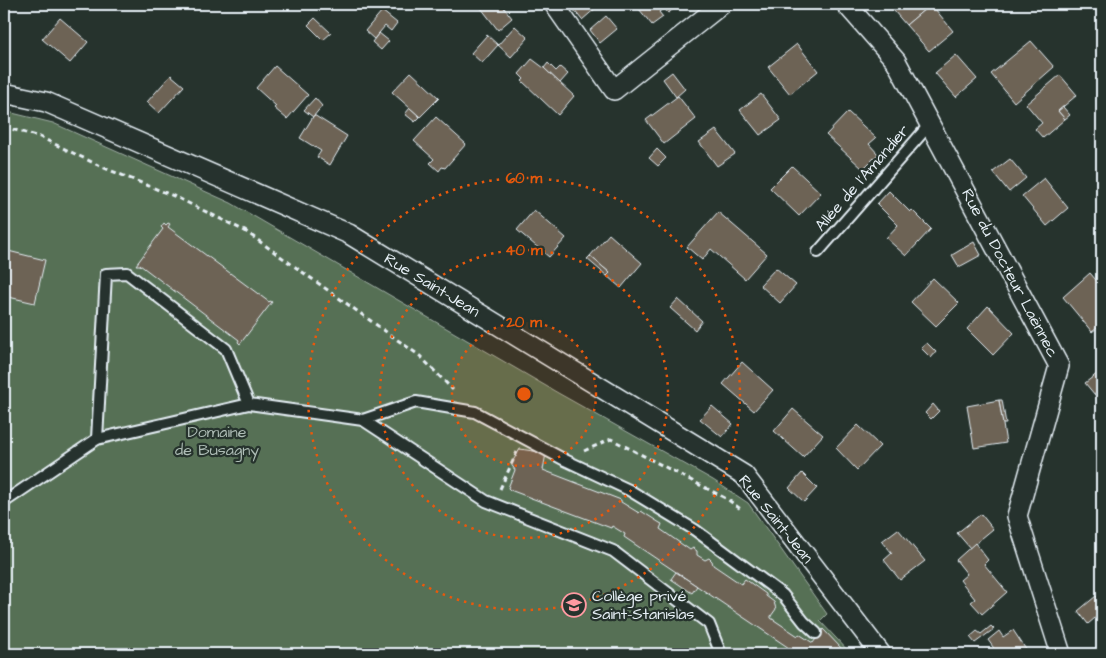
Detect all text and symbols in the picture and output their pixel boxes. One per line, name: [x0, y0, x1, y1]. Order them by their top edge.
street label: Allée de l'Amandier: [810, 120, 914, 236]
text: 60 m: [506, 168, 543, 189]
street label: Rue du Docteur Laënnec: [956, 185, 1064, 361]
text: 40 m: [505, 240, 543, 261]
street label: Rue Saint-Jean: [380, 248, 484, 322]
text: 20 m: [505, 312, 542, 333]
centre of rings: [515, 385, 533, 403]
park label: Domaine de Busagny: [175, 421, 259, 462]
street label: Rue Saint-Jean: [733, 470, 819, 568]
place label: Collège privé Saint-Stanislas: [592, 585, 694, 625]
school or university icon: Collège privé Saint-Stanislas: [561, 592, 587, 618]

